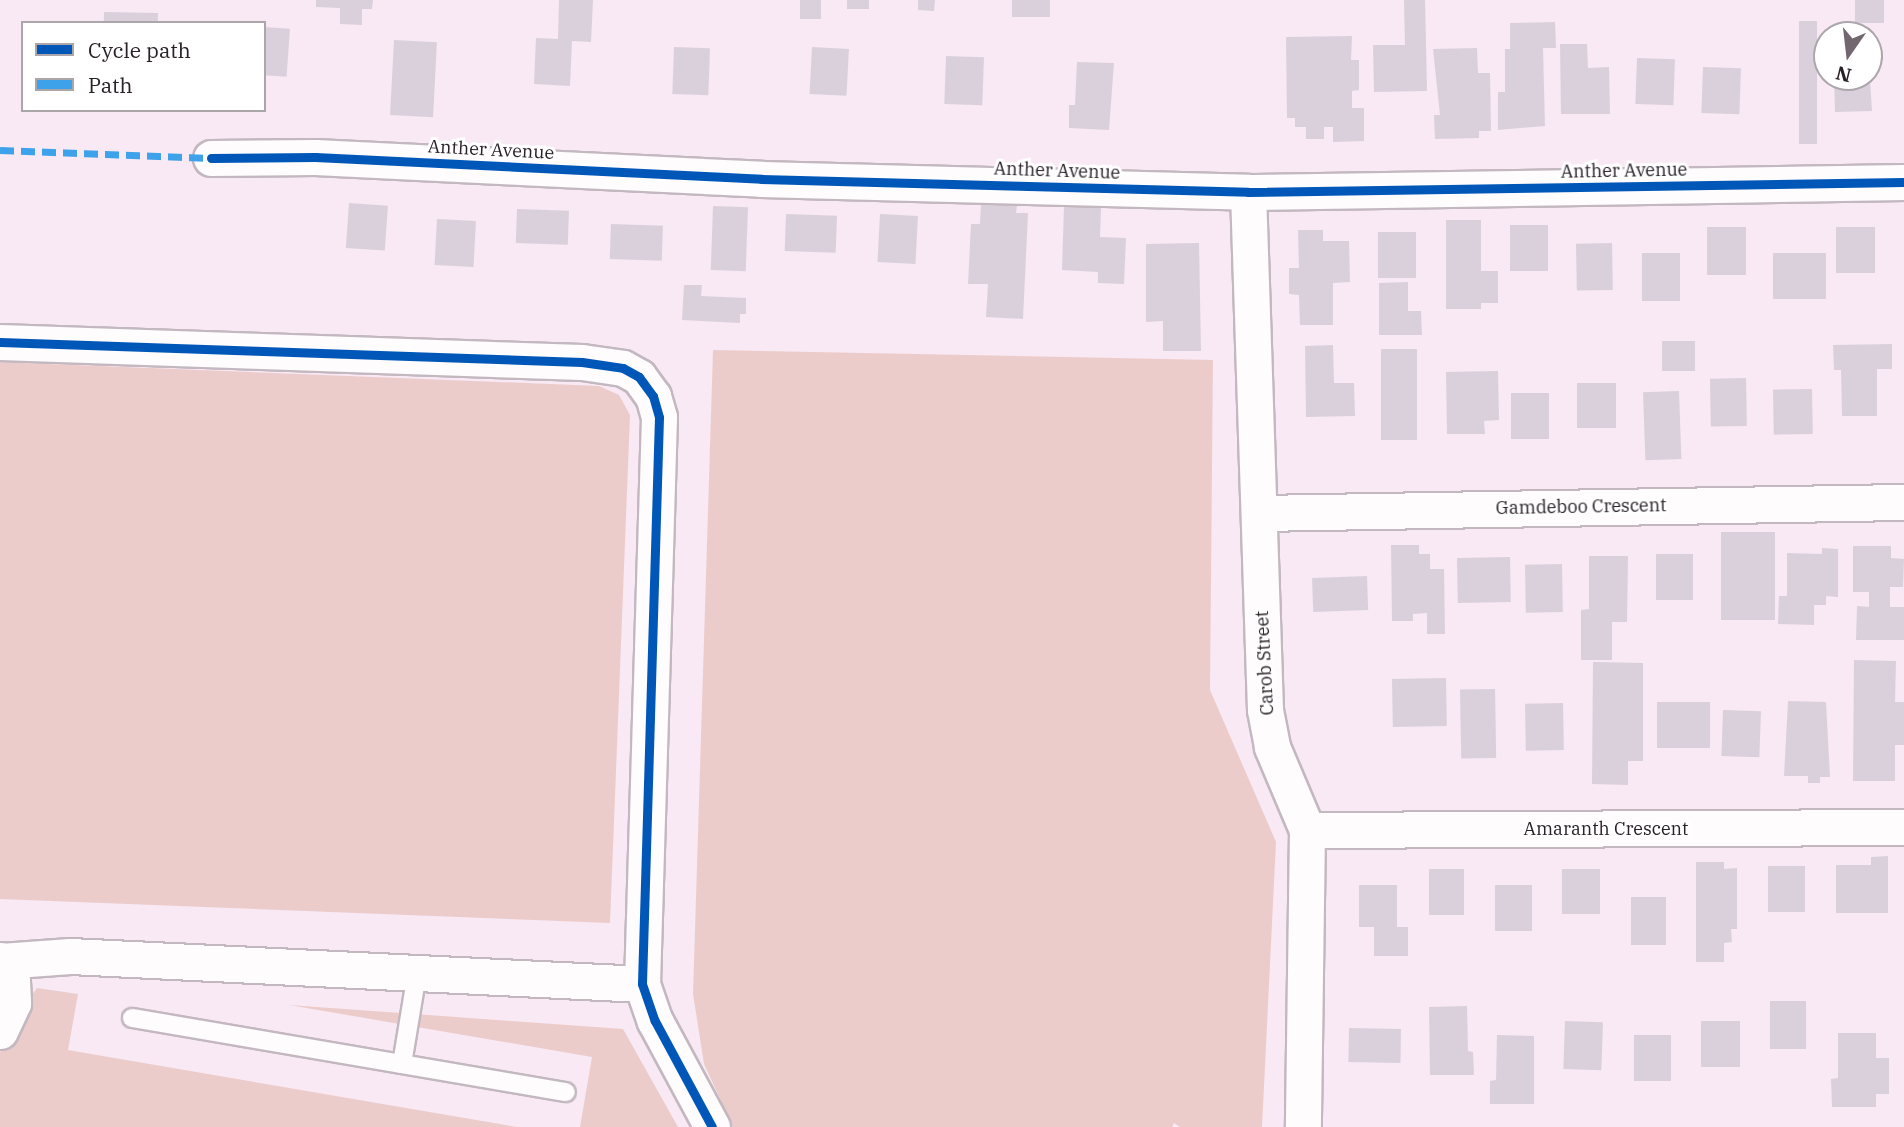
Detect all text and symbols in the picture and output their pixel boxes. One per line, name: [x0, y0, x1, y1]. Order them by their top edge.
legend: [21, 21, 266, 112]
north arrow: [1813, 21, 1883, 91]
text: Cycle path: [88, 36, 191, 64]
text: N: [1833, 61, 1854, 88]
text: Path: [88, 71, 133, 99]
street label: Anther Avenue: [427, 136, 555, 164]
street label: Anther Avenue: [993, 158, 1121, 184]
street label: Anther Avenue: [1561, 159, 1687, 183]
street label: Gamdeboo Crescent: [1495, 495, 1667, 519]
street label: Carob Street: [1251, 610, 1279, 716]
street label: Amaranth Crescent: [1524, 818, 1688, 840]

